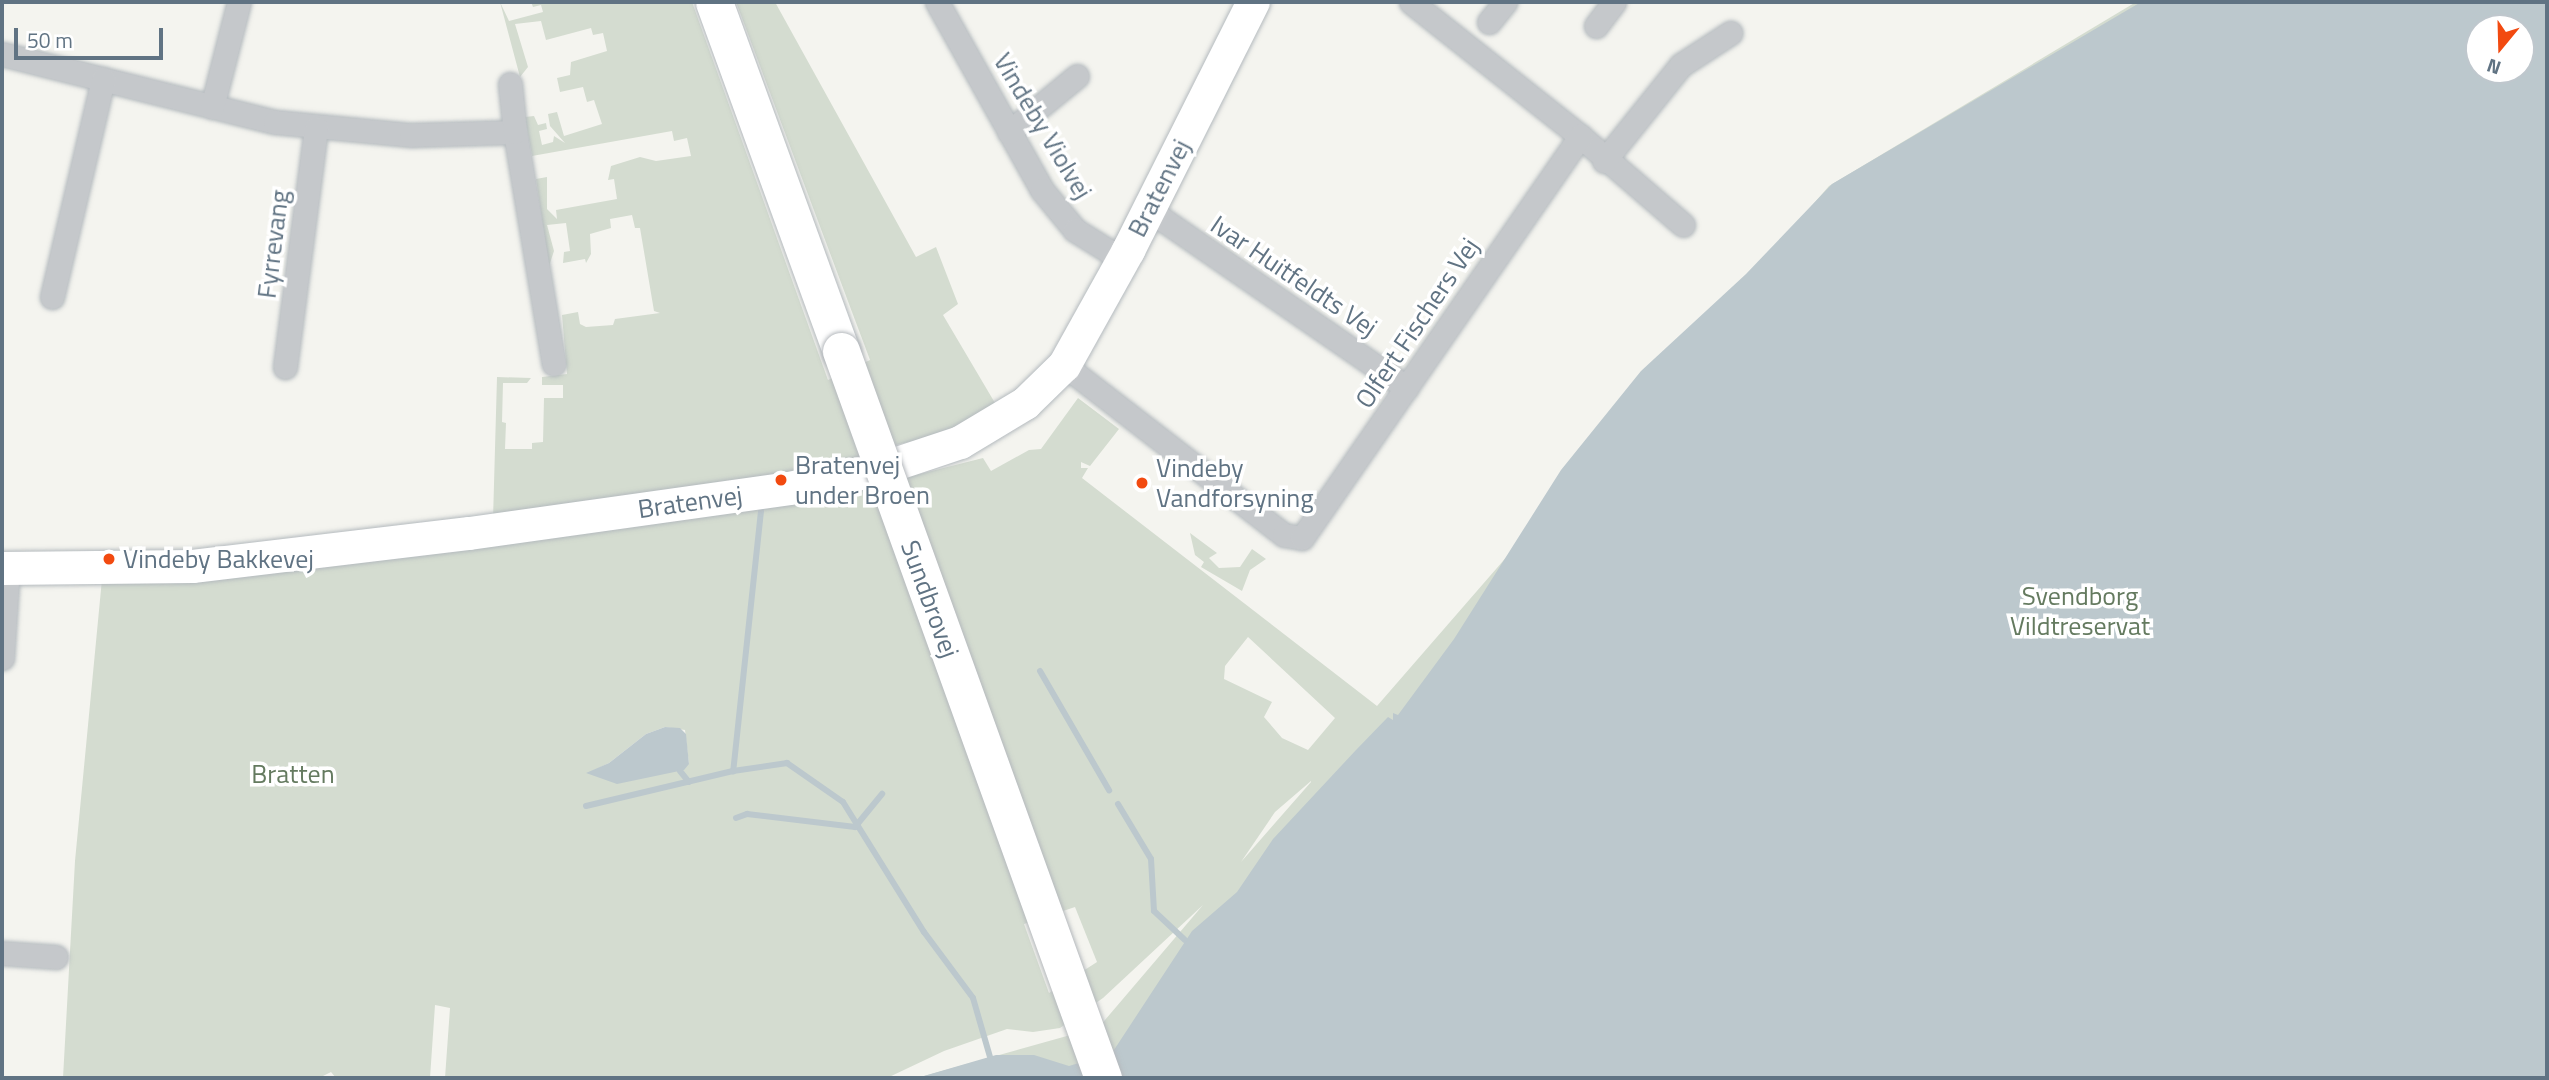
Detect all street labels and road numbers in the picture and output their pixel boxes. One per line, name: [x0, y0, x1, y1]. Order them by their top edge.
street label: Vindeby Violvej: [987, 47, 1099, 205]
street label: Bratenvej: [1121, 134, 1197, 242]
street label: Fyrrevang: [251, 188, 295, 300]
street label: Ivar Huitfeldts Vej: [1205, 209, 1383, 343]
street label: Olfert Fischers Vej: [1349, 232, 1485, 414]
street label: Bratenvej: [636, 479, 744, 525]
street label: Sundbrovej: [894, 536, 966, 662]

